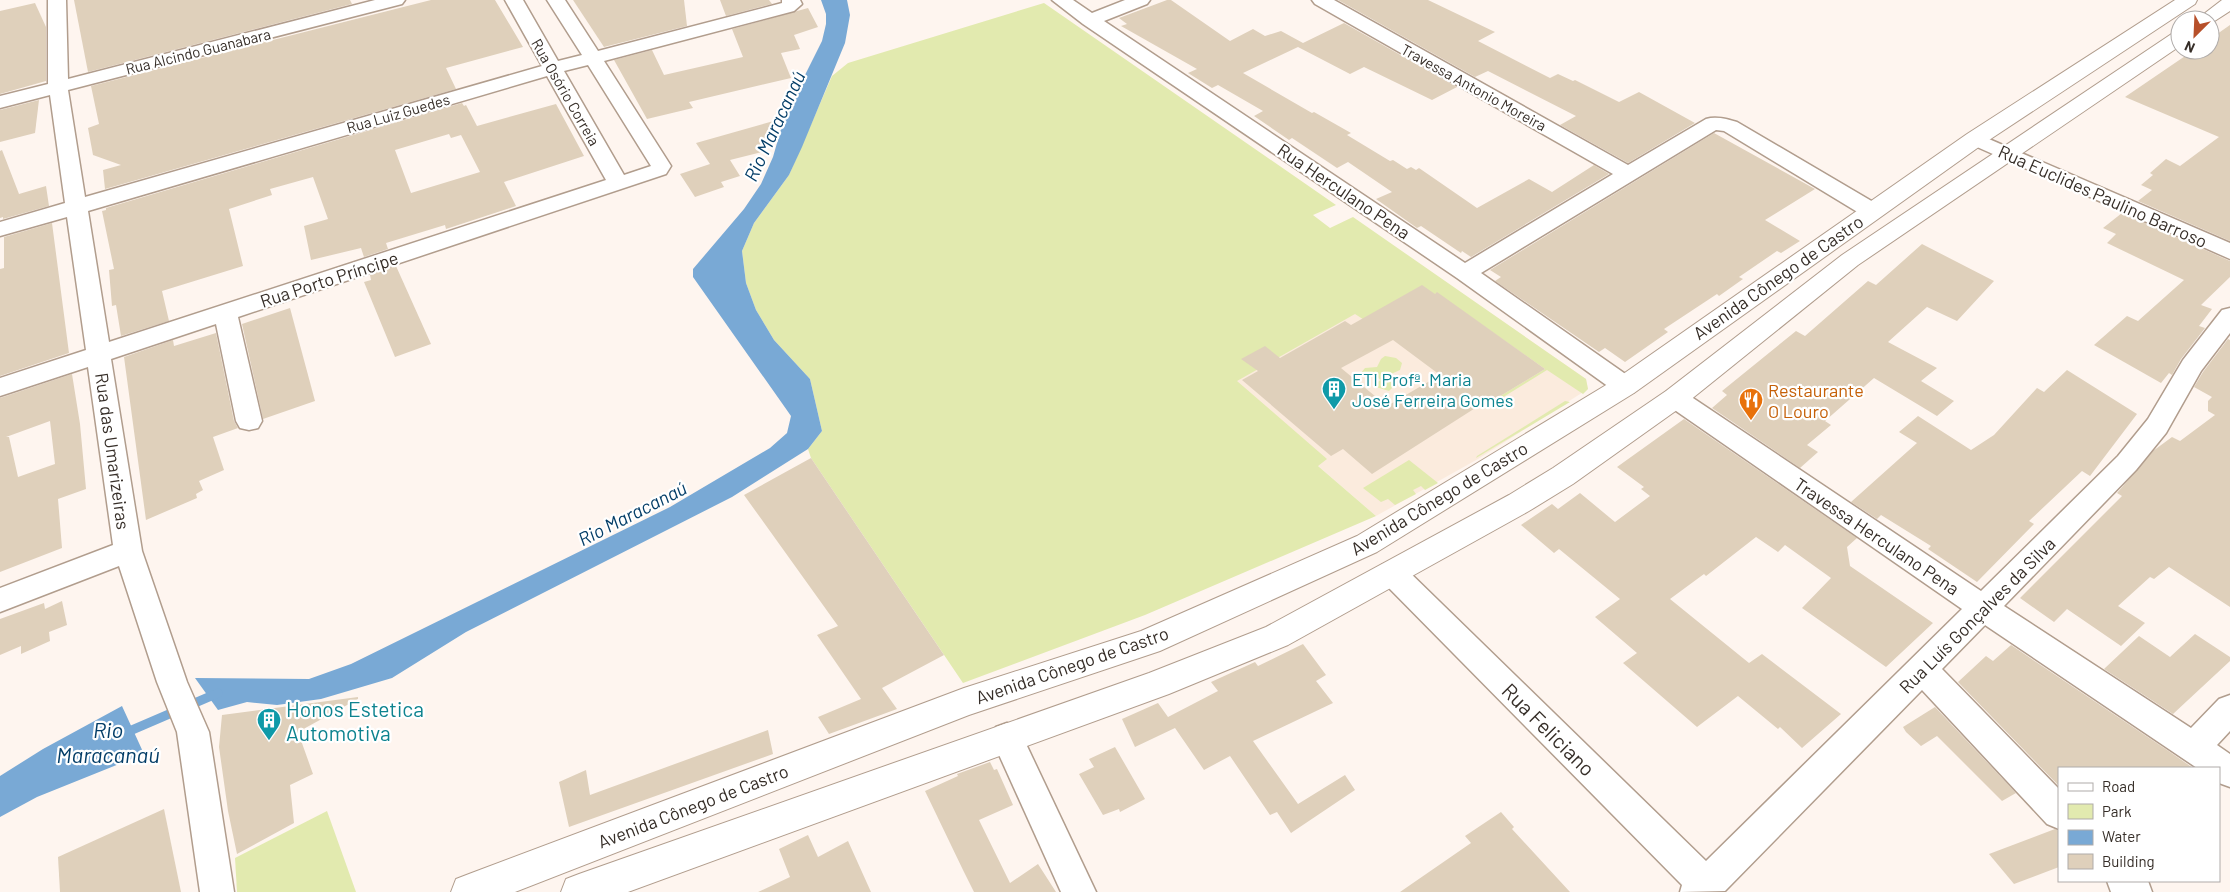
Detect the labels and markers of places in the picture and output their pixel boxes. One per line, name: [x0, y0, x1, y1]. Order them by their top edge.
place label: ETI Profª. Maria José Ferreira Gomes: [1352, 368, 1513, 411]
building icon: ETI Profª. Maria José Ferreira Gomes: [1321, 376, 1347, 410]
place label: Restaurante O Louro: [1768, 379, 1864, 422]
restaurant icon: Restaurante O Louro: [1738, 387, 1764, 421]
place label: Honos Estetica Automotiva: [286, 696, 424, 745]
building icon: Honos Estetica Automotiva: [256, 707, 282, 741]

